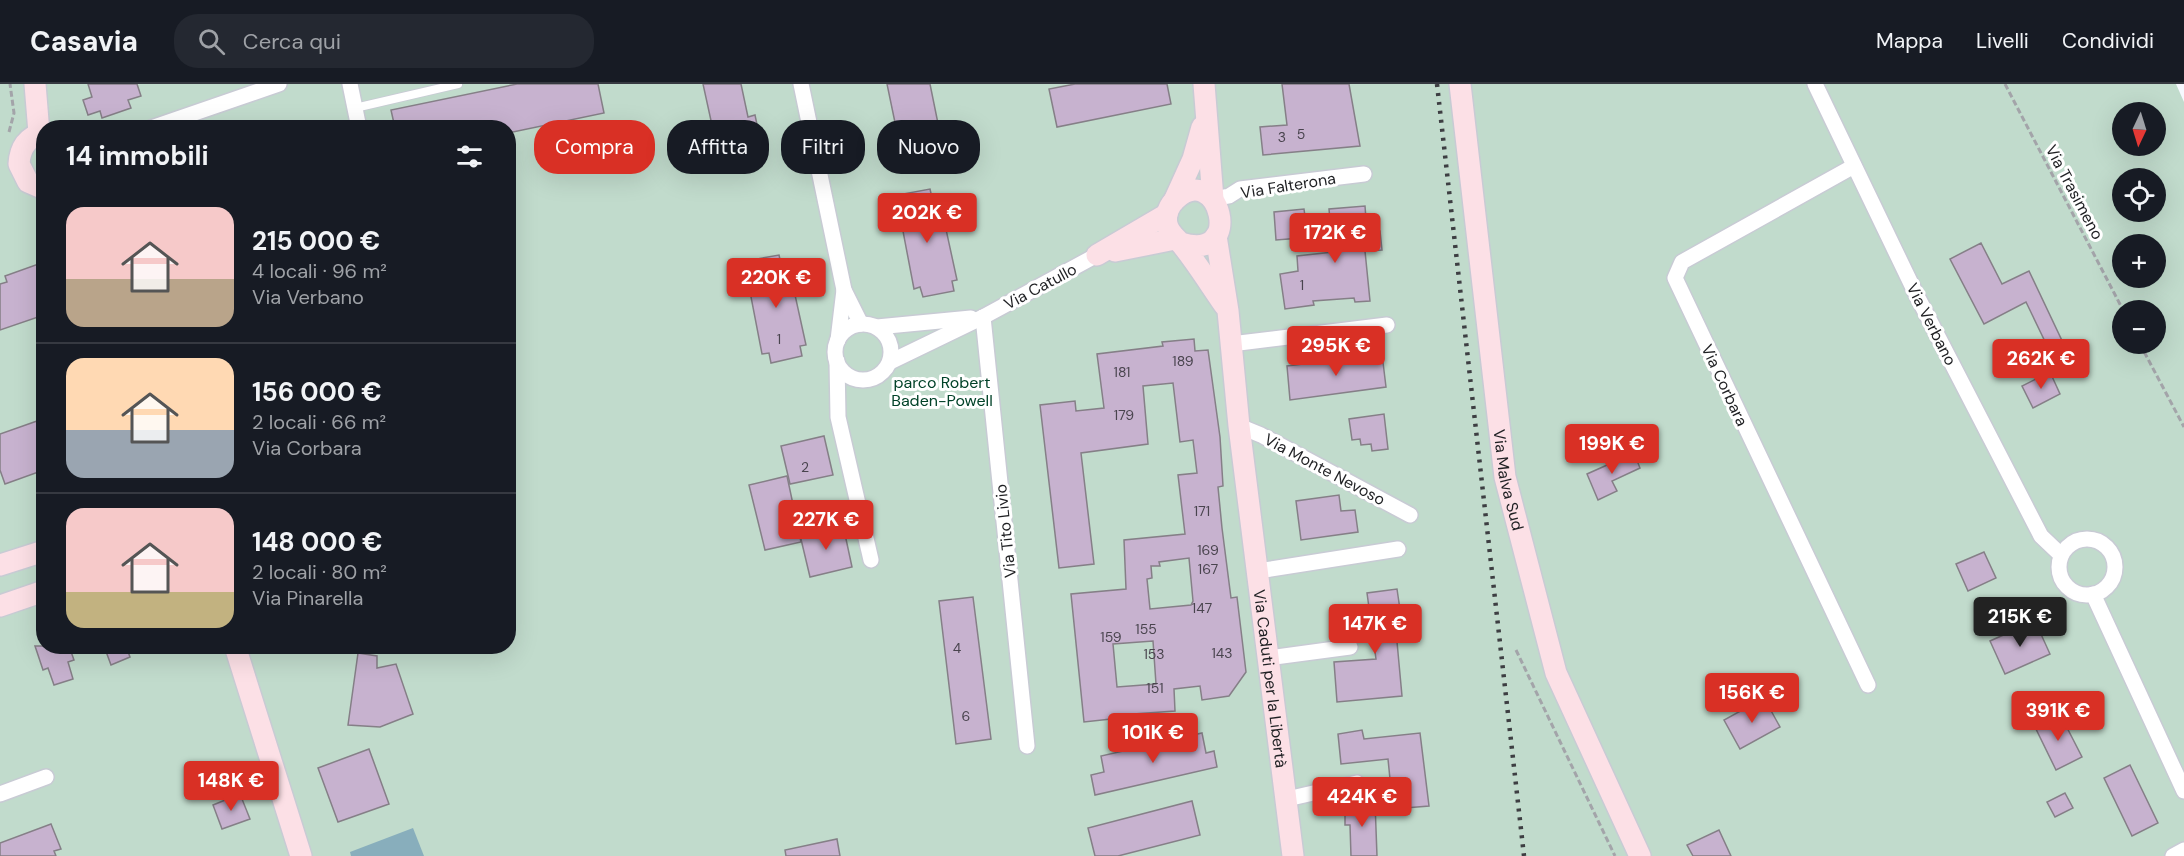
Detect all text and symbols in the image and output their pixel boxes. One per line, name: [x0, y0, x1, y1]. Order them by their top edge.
search box: [174, 14, 594, 68]
text: Casavia: [30, 23, 138, 60]
icon: search: [195, 25, 228, 58]
text: Cerca qui: [243, 27, 341, 56]
text: Mappa: [1876, 27, 1943, 55]
text: Livelli: [1976, 27, 2029, 55]
text: Condividi: [2062, 27, 2154, 55]
north arrow: [2112, 102, 2166, 156]
map controls: [2112, 102, 2166, 354]
chip: Compra: [534, 120, 655, 174]
chip: Affitta: [667, 120, 769, 174]
chip: Filtri: [781, 120, 865, 174]
chip: Nuovo: [877, 120, 980, 174]
house number: 5: [1297, 125, 1305, 143]
house number: 3: [1278, 128, 1286, 146]
text: 14 immobili: [66, 139, 209, 173]
icon: filters: [453, 140, 486, 173]
street label: Via Trasimeno: [2041, 141, 2108, 243]
street label: Via Falterona: [1239, 168, 1337, 203]
button: locate: [2112, 168, 2166, 222]
pin: 202K €: [878, 193, 976, 244]
text: 202K €: [892, 199, 962, 225]
pin: 172K €: [1286, 213, 1384, 264]
text: 172K €: [1304, 219, 1366, 245]
text: 215 000 €: [252, 224, 380, 258]
icon: home: [114, 231, 186, 303]
button: +: [2112, 234, 2166, 288]
text: 4 locali · 96 m²: [252, 258, 387, 284]
pin: 220K €: [727, 258, 825, 309]
street label: Via Catullo: [1000, 259, 1080, 314]
text: 220K €: [741, 264, 811, 290]
house number: 1: [1300, 276, 1304, 294]
street label: Via Verbano: [1902, 280, 1961, 369]
text: Via Verbano: [252, 284, 364, 310]
button: −: [2112, 300, 2166, 354]
pin: 295K €: [1287, 326, 1385, 377]
house number: 1: [777, 330, 781, 348]
text: 295K €: [1301, 332, 1371, 358]
pin: 262K €: [1992, 339, 2090, 390]
street label: Via Corbara: [1696, 341, 1753, 429]
text: 262K €: [2006, 345, 2076, 371]
house number: 189: [1172, 352, 1194, 370]
house number: 181: [1114, 363, 1130, 381]
park label: parco Robert Baden-Powell: [891, 372, 993, 411]
text: 156 000 €: [252, 375, 382, 409]
icon: home: [114, 382, 186, 454]
house number: 179: [1114, 406, 1134, 424]
text: 2 locali · 66 m²: [252, 409, 386, 435]
pin: 199K €: [1563, 424, 1661, 475]
street label: Via Malva Sud: [1489, 428, 1528, 533]
street label: Via Monte Nevoso: [1261, 429, 1389, 510]
text: 199K €: [1579, 430, 1645, 456]
text: Via Corbara: [252, 435, 362, 461]
house number: 2: [801, 458, 809, 476]
street label: Via Tito Livio: [990, 483, 1021, 579]
pin: 227K €: [777, 500, 875, 551]
house number: 171: [1194, 502, 1210, 520]
text: 227K €: [792, 506, 860, 532]
text: 148 000 €: [252, 525, 383, 559]
icon: home: [114, 532, 186, 604]
house number: 169: [1197, 541, 1219, 559]
text: 2 locali · 80 m²: [252, 559, 387, 585]
house number: 167: [1198, 560, 1218, 578]
text: Via Pinarella: [252, 585, 363, 611]
street label: Via Caduti per la Libertà: [1249, 588, 1292, 769]
pin: 215K €: [1971, 597, 2069, 648]
house number: 147: [1192, 599, 1212, 617]
text: 215K €: [1988, 603, 2052, 629]
pin: 147K €: [1326, 604, 1424, 655]
text: 147K €: [1343, 610, 1407, 636]
house number: 155: [1135, 620, 1157, 638]
house number: 159: [1100, 628, 1122, 646]
house number: 4: [953, 639, 962, 657]
house number: 143: [1211, 644, 1233, 662]
house number: 153: [1143, 645, 1165, 663]
pin: 156K €: [1703, 673, 1801, 724]
house number: 151: [1146, 679, 1164, 697]
text: 156K €: [1719, 679, 1785, 705]
pin: 391K €: [2009, 691, 2107, 742]
text: 391K €: [2026, 697, 2091, 723]
house number: 6: [962, 707, 970, 725]
pin: 101K €: [1104, 713, 1202, 764]
text: 101K €: [1122, 719, 1184, 745]
pin: 148K €: [182, 761, 280, 812]
text: 148K €: [198, 767, 264, 793]
pin: 424K €: [1313, 777, 1411, 828]
text: 424K €: [1327, 783, 1397, 809]

